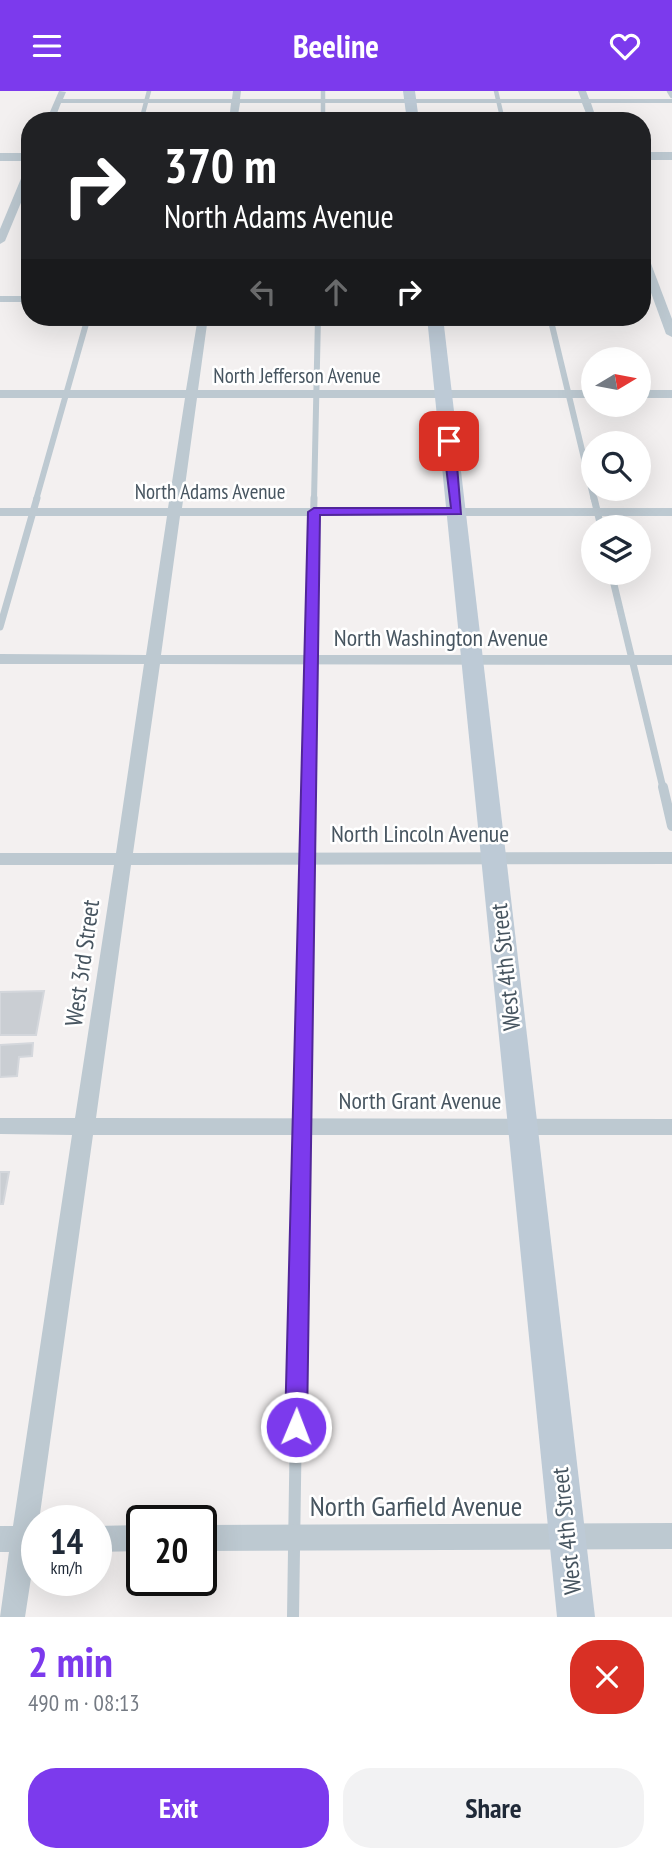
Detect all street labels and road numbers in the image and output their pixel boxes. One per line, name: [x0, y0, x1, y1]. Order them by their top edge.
street label: North Jefferson Avenue: [213, 362, 381, 389]
street label: North Adams Avenue: [135, 478, 285, 505]
street label: North Washington Avenue: [334, 622, 548, 653]
street label: North Lincoln Avenue: [331, 818, 509, 849]
street label: West 3rd Street: [58, 897, 106, 1028]
street label: West 4th Street: [483, 901, 527, 1032]
street label: North Grant Avenue: [339, 1085, 501, 1116]
street label: West 4th Street: [544, 1465, 588, 1596]
street label: North Garfield Avenue: [310, 1487, 522, 1524]

